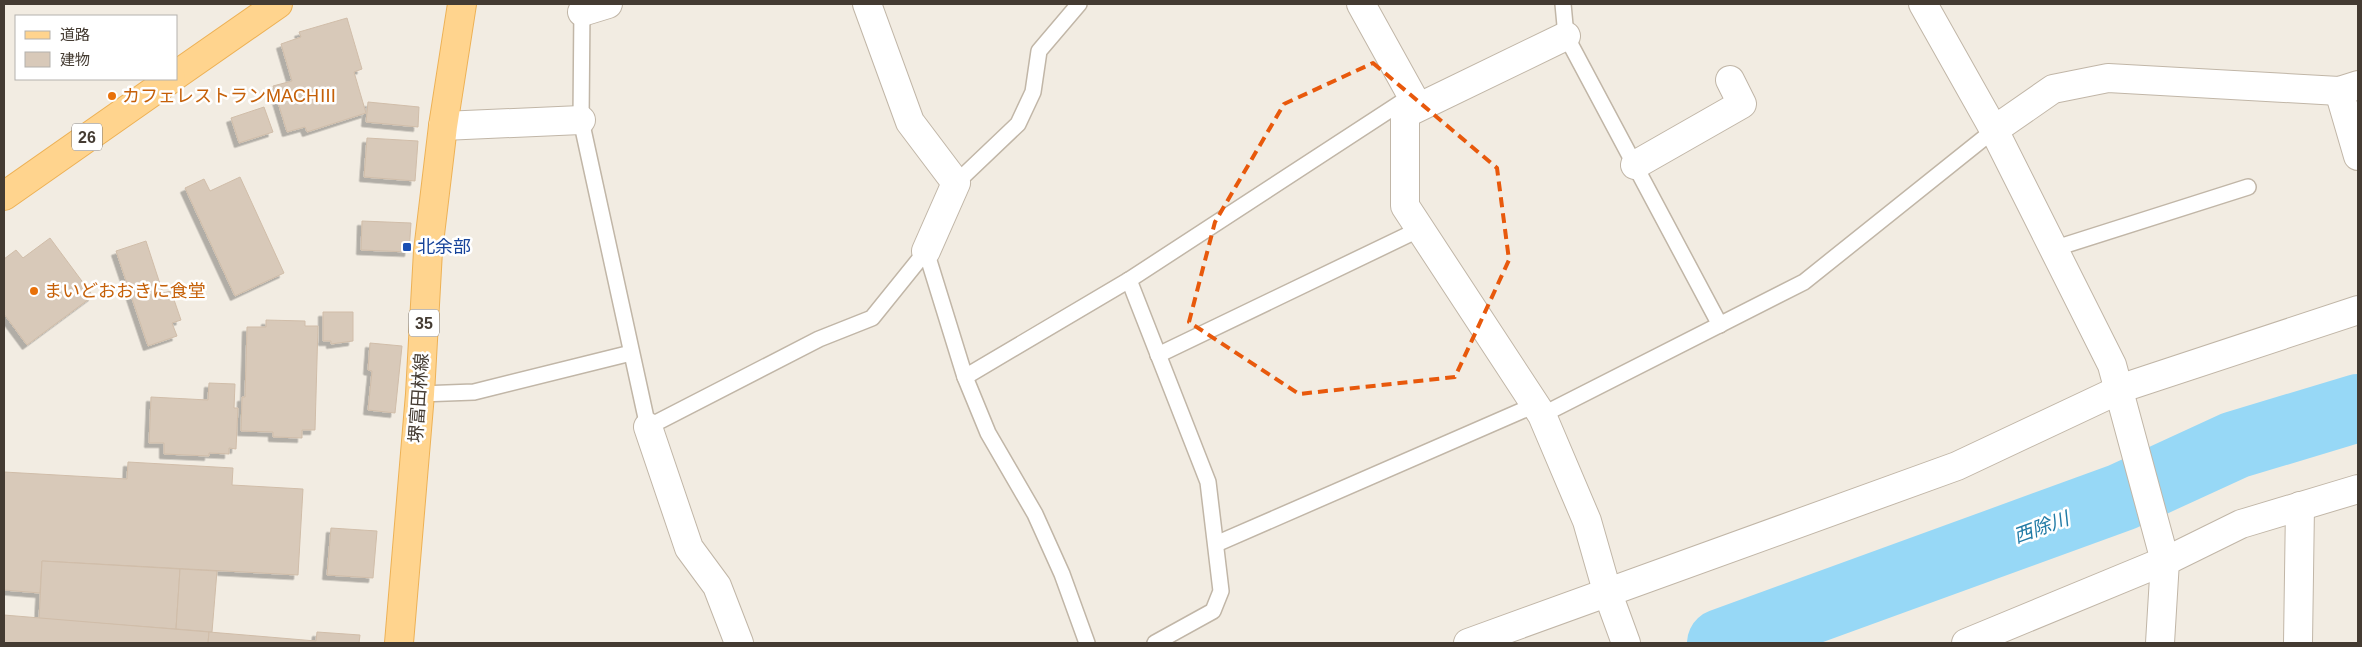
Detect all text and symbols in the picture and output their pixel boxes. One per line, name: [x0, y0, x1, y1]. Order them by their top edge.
legend: [15, 15, 178, 80]
text: 道路: [60, 26, 90, 43]
text: 建物: [60, 51, 90, 68]
place label: カフェレストランMACHⅢ: [122, 86, 337, 106]
marker: カフェレストランMACHⅢ: [106, 90, 118, 102]
road number: 26: [72, 124, 102, 150]
place label: 北余部: [417, 237, 471, 257]
marker: 北余部: [401, 241, 413, 253]
place label: まいどおおきに食堂: [44, 281, 206, 301]
marker: まいどおおきに食堂: [28, 285, 40, 297]
road number: 35: [409, 309, 439, 336]
street label: 堺富田林線: [406, 352, 432, 444]
water label: 西除川: [2011, 507, 2073, 547]

